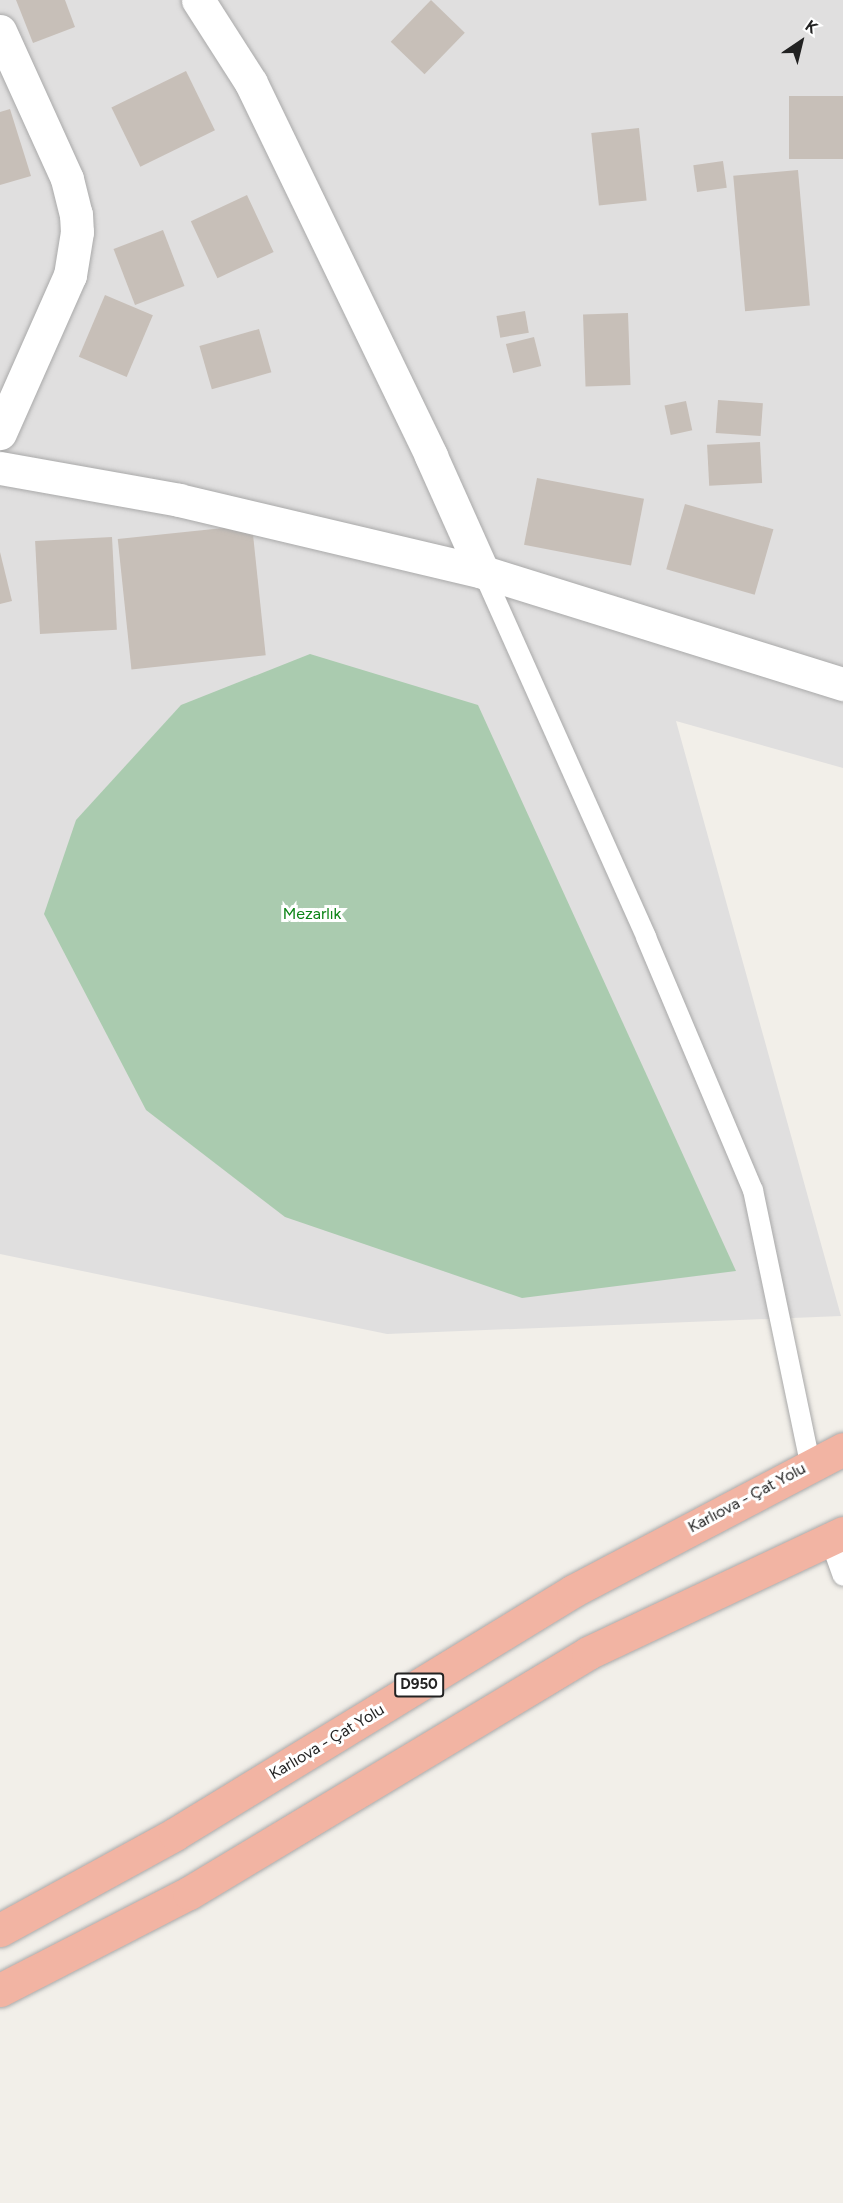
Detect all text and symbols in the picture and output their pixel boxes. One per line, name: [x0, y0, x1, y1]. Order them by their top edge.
north arrow: [771, 12, 831, 72]
text: K: [802, 16, 821, 38]
park label: Mezarlık: [283, 904, 341, 924]
street label: Karlıova - Çat Yolu: [685, 1459, 809, 1537]
road number: D950: [394, 1673, 444, 1697]
street label: Karlıova - Çat Yolu: [266, 1700, 388, 1784]

